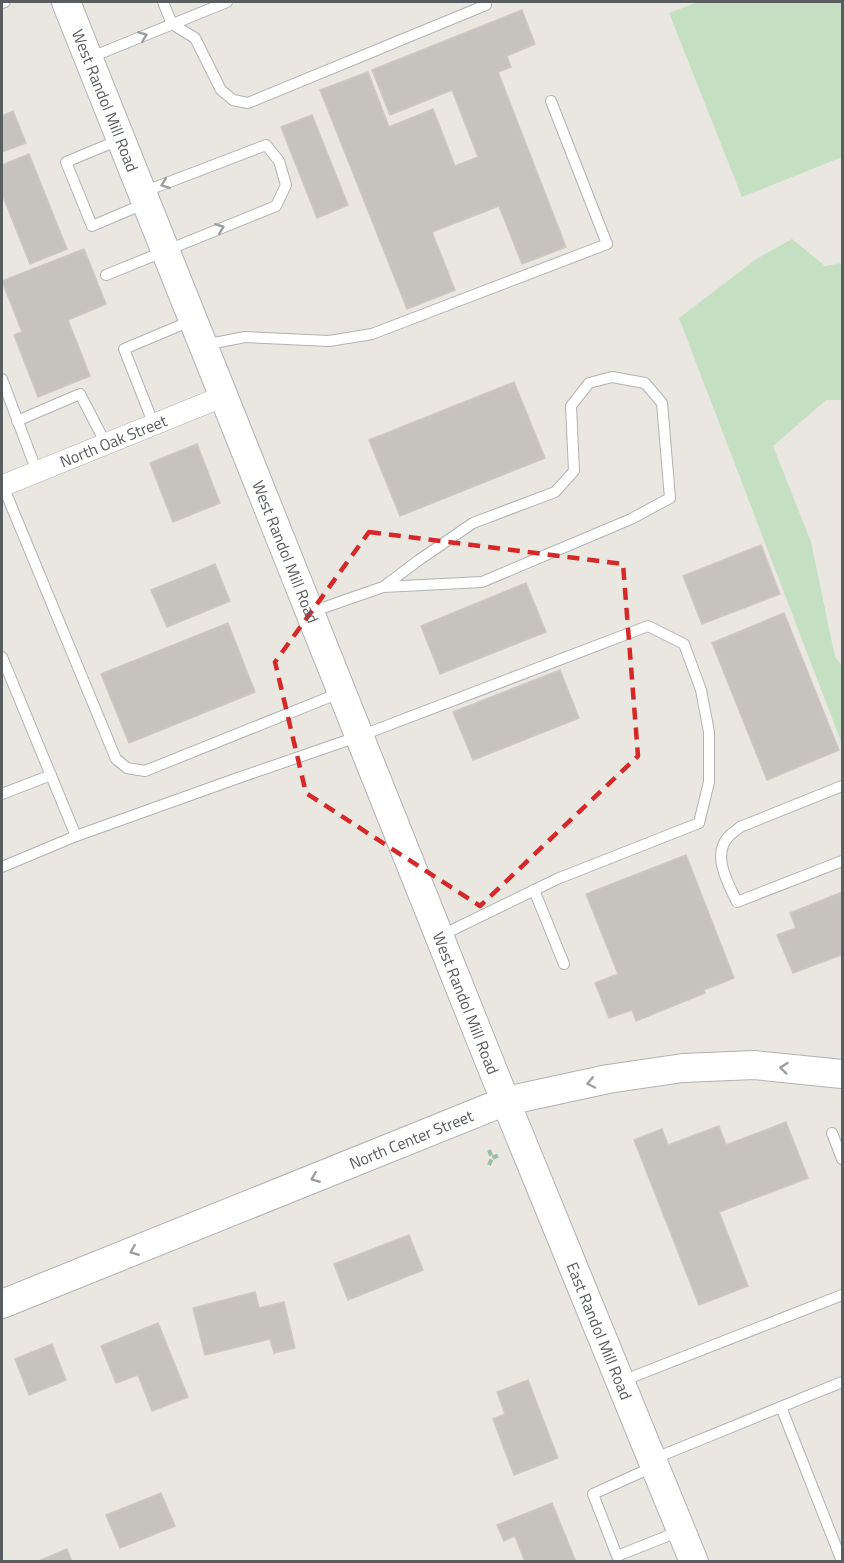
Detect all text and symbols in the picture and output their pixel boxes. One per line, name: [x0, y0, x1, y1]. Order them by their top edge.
street label: West Randol Mill Road: [66, 26, 145, 175]
one-way arrow: [137, 31, 148, 43]
one-way arrow: [160, 176, 171, 189]
one-way arrow: [215, 223, 225, 236]
street label: North Oak Street: [56, 408, 171, 473]
street label: West Randol Mill Road: [246, 477, 325, 627]
street label: West Randol Mill Road: [427, 928, 505, 1078]
one-way arrow: [780, 1062, 789, 1075]
one-way arrow: [586, 1076, 596, 1089]
street label: North Center Street: [345, 1103, 477, 1175]
one-way arrow: [310, 1171, 321, 1183]
one-way arrow: [129, 1243, 140, 1256]
street label: East Randol Mill Road: [561, 1258, 638, 1403]

